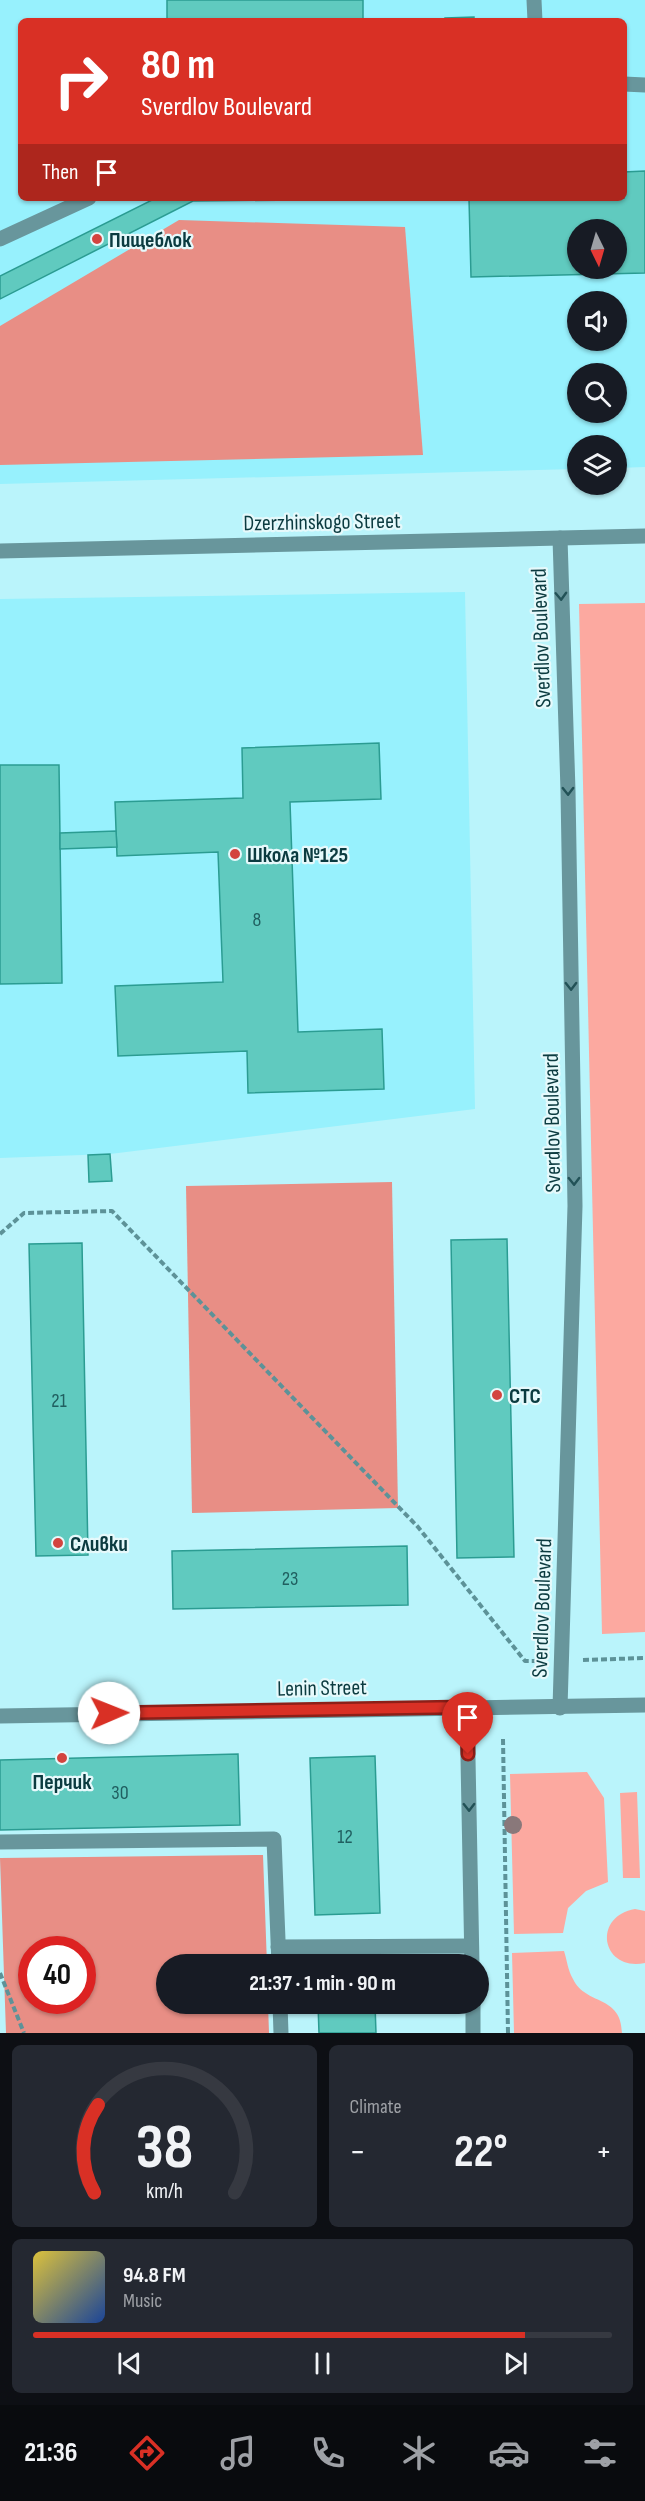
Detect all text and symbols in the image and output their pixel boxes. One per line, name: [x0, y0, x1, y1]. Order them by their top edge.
text: 80 m: [141, 40, 215, 91]
icon: right: [42, 42, 120, 120]
text: Sverdlov Boulevard: [141, 91, 312, 123]
icon: arrive: [90, 156, 123, 189]
text: Then: [42, 159, 78, 186]
north arrow: [567, 219, 627, 279]
map controls: [567, 219, 627, 495]
place label: Пищеблок: [109, 227, 192, 254]
marker: Пищеблок: [90, 232, 104, 246]
button: sound: [567, 291, 627, 351]
button: search: [567, 363, 627, 423]
button: layers: [567, 435, 627, 495]
street label: Dzerzhinskogo Street: [243, 508, 401, 537]
street label: Sverdlov Boulevard: [526, 568, 557, 708]
one-way arrow: [555, 592, 568, 601]
one-way arrow: [561, 787, 574, 796]
place label: Школа №125: [247, 842, 348, 869]
marker: Школа №125: [228, 847, 242, 861]
house number: 8: [253, 908, 261, 932]
one-way arrow: [565, 982, 577, 991]
street label: Sverdlov Boulevard: [538, 1053, 567, 1193]
one-way arrow: [568, 1177, 580, 1186]
place label: СТС: [509, 1383, 541, 1410]
marker: СТС: [490, 1388, 504, 1402]
house number: 21: [51, 1389, 67, 1413]
place label: Сливки: [70, 1531, 128, 1558]
marker: Сливки: [51, 1536, 65, 1550]
street label: Sverdlov Boulevard: [527, 1538, 558, 1678]
house number: 23: [282, 1567, 298, 1591]
street label: Lenin Street: [277, 1674, 367, 1703]
position arrow: [77, 1681, 141, 1745]
pin: [442, 1692, 493, 1754]
icon: arrive: [451, 1701, 484, 1734]
marker: Перчик: [55, 1751, 69, 1765]
place label: Перчик: [33, 1769, 92, 1796]
house number: 30: [111, 1781, 129, 1805]
one-way arrow: [462, 1803, 475, 1812]
house number: 12: [337, 1825, 353, 1849]
speed limit sign: 40: [18, 1936, 96, 2014]
text: 21:37 · 1 min · 90 m: [249, 1970, 396, 1997]
text: Climate: [350, 2095, 402, 2119]
text: 38: [136, 2111, 193, 2186]
text: 22°: [454, 2125, 508, 2180]
text: −: [350, 2132, 366, 2172]
text: +: [596, 2132, 612, 2172]
text: km/h: [146, 2179, 183, 2204]
text: 94.8 FM: [123, 2262, 186, 2289]
text: Music: [123, 2289, 162, 2313]
icon: previous: [113, 2347, 146, 2380]
icon: pause: [306, 2347, 339, 2380]
icon: next: [499, 2347, 532, 2380]
icon: directions: [126, 2432, 168, 2474]
icon: music: [217, 2432, 259, 2474]
icon: phone: [307, 2432, 349, 2474]
icon: climate: [398, 2432, 440, 2474]
icon: car: [488, 2432, 530, 2474]
icon: filters: [579, 2432, 621, 2474]
text: 21:36: [24, 2437, 78, 2469]

